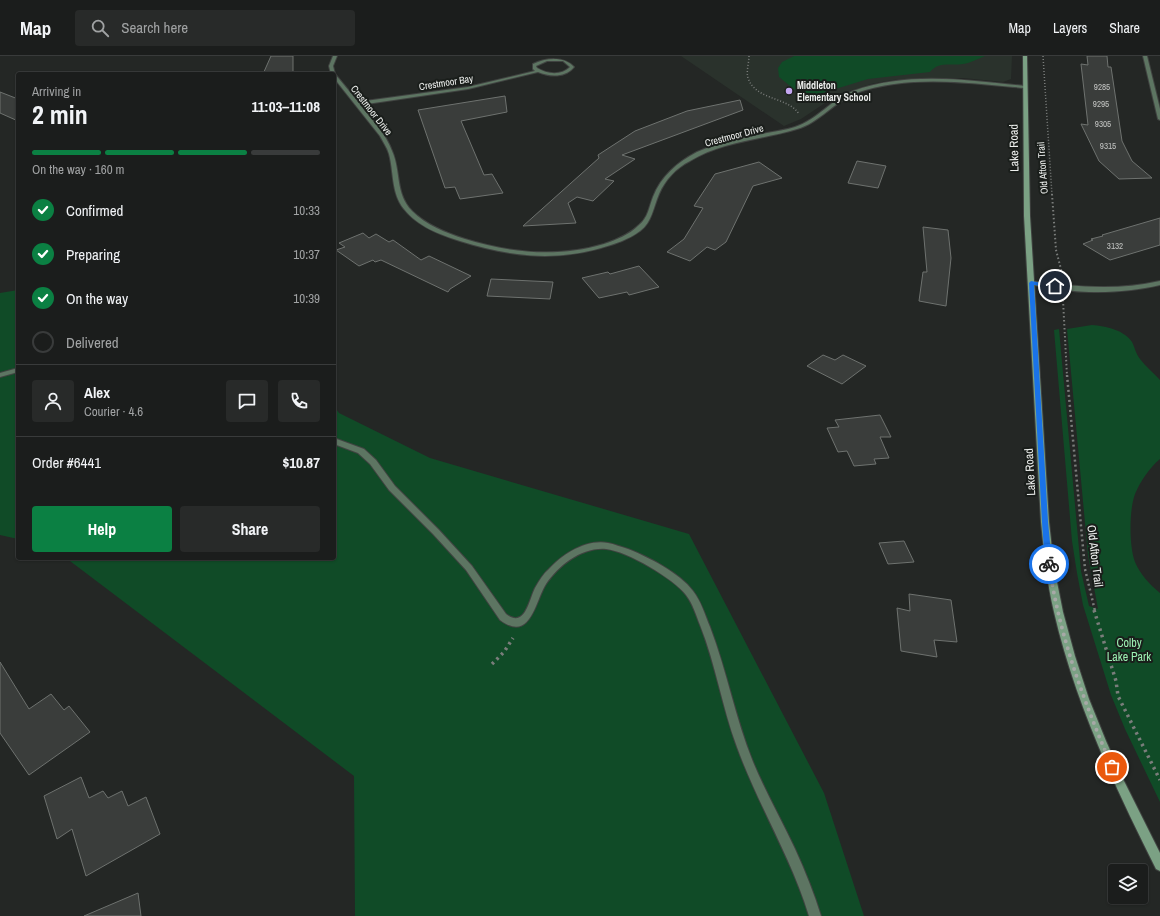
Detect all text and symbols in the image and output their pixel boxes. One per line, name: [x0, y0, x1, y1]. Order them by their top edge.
search box: [75, 10, 355, 46]
text: Map: [20, 15, 51, 41]
icon: search: [89, 17, 111, 39]
text: Search here: [121, 17, 188, 38]
text: Map: [1009, 19, 1031, 37]
text: Layers: [1053, 19, 1087, 37]
text: Share: [1109, 19, 1140, 37]
street label: Crestmoor Bay: [418, 72, 475, 93]
place label: Middleton Elementary School: [797, 79, 871, 104]
house number: 9285: [1094, 81, 1110, 93]
text: Arriving in: [32, 83, 81, 100]
street label: Crestmoor Drive: [348, 83, 396, 138]
marker: Middleton Elementary School: [784, 86, 794, 96]
text: 11:03–11:08: [252, 96, 320, 117]
text: 2 min: [32, 97, 88, 132]
house number: 9295: [1093, 98, 1109, 110]
house number: 9305: [1095, 118, 1111, 130]
street label: Crestmoor Drive: [703, 121, 765, 150]
street label: Lake Road: [1006, 124, 1022, 172]
house number: 9315: [1100, 140, 1116, 152]
street label: Old Afton Trail: [1034, 141, 1051, 194]
text: On the way · 160 m: [32, 161, 124, 178]
icon: check: [32, 199, 54, 221]
text: Confirmed: [66, 200, 123, 221]
text: 10:33: [293, 202, 320, 219]
house number: 3132: [1107, 240, 1123, 252]
icon: check: [32, 243, 54, 265]
text: Preparing: [66, 244, 120, 265]
text: 10:37: [293, 246, 320, 263]
pin: [1038, 269, 1072, 303]
icon: home: [1044, 275, 1066, 297]
icon: check: [32, 287, 54, 309]
text: On the way: [66, 288, 128, 309]
text: 10:39: [293, 290, 320, 307]
text: Delivered: [66, 332, 119, 353]
button: person: [32, 380, 74, 422]
button: chat: [226, 380, 268, 422]
button: phone: [278, 380, 320, 422]
text: Alex: [84, 382, 110, 403]
text: Courier · 4.6: [84, 403, 143, 420]
street label: Lake Road: [1021, 448, 1039, 496]
text: Order #6441: [32, 452, 101, 473]
text: $10.87: [282, 452, 320, 473]
button: Help: [32, 506, 172, 552]
button: Share: [180, 506, 320, 552]
street label: Old Afton Trail: [1083, 524, 1107, 588]
courier: [1029, 544, 1069, 584]
icon: bike: [1038, 553, 1060, 575]
park label: Colby Lake Park: [1107, 635, 1151, 665]
pin: [1095, 750, 1129, 784]
icon: bag: [1101, 756, 1123, 778]
map controls: [1108, 864, 1148, 904]
button: layers: [1108, 864, 1148, 904]

